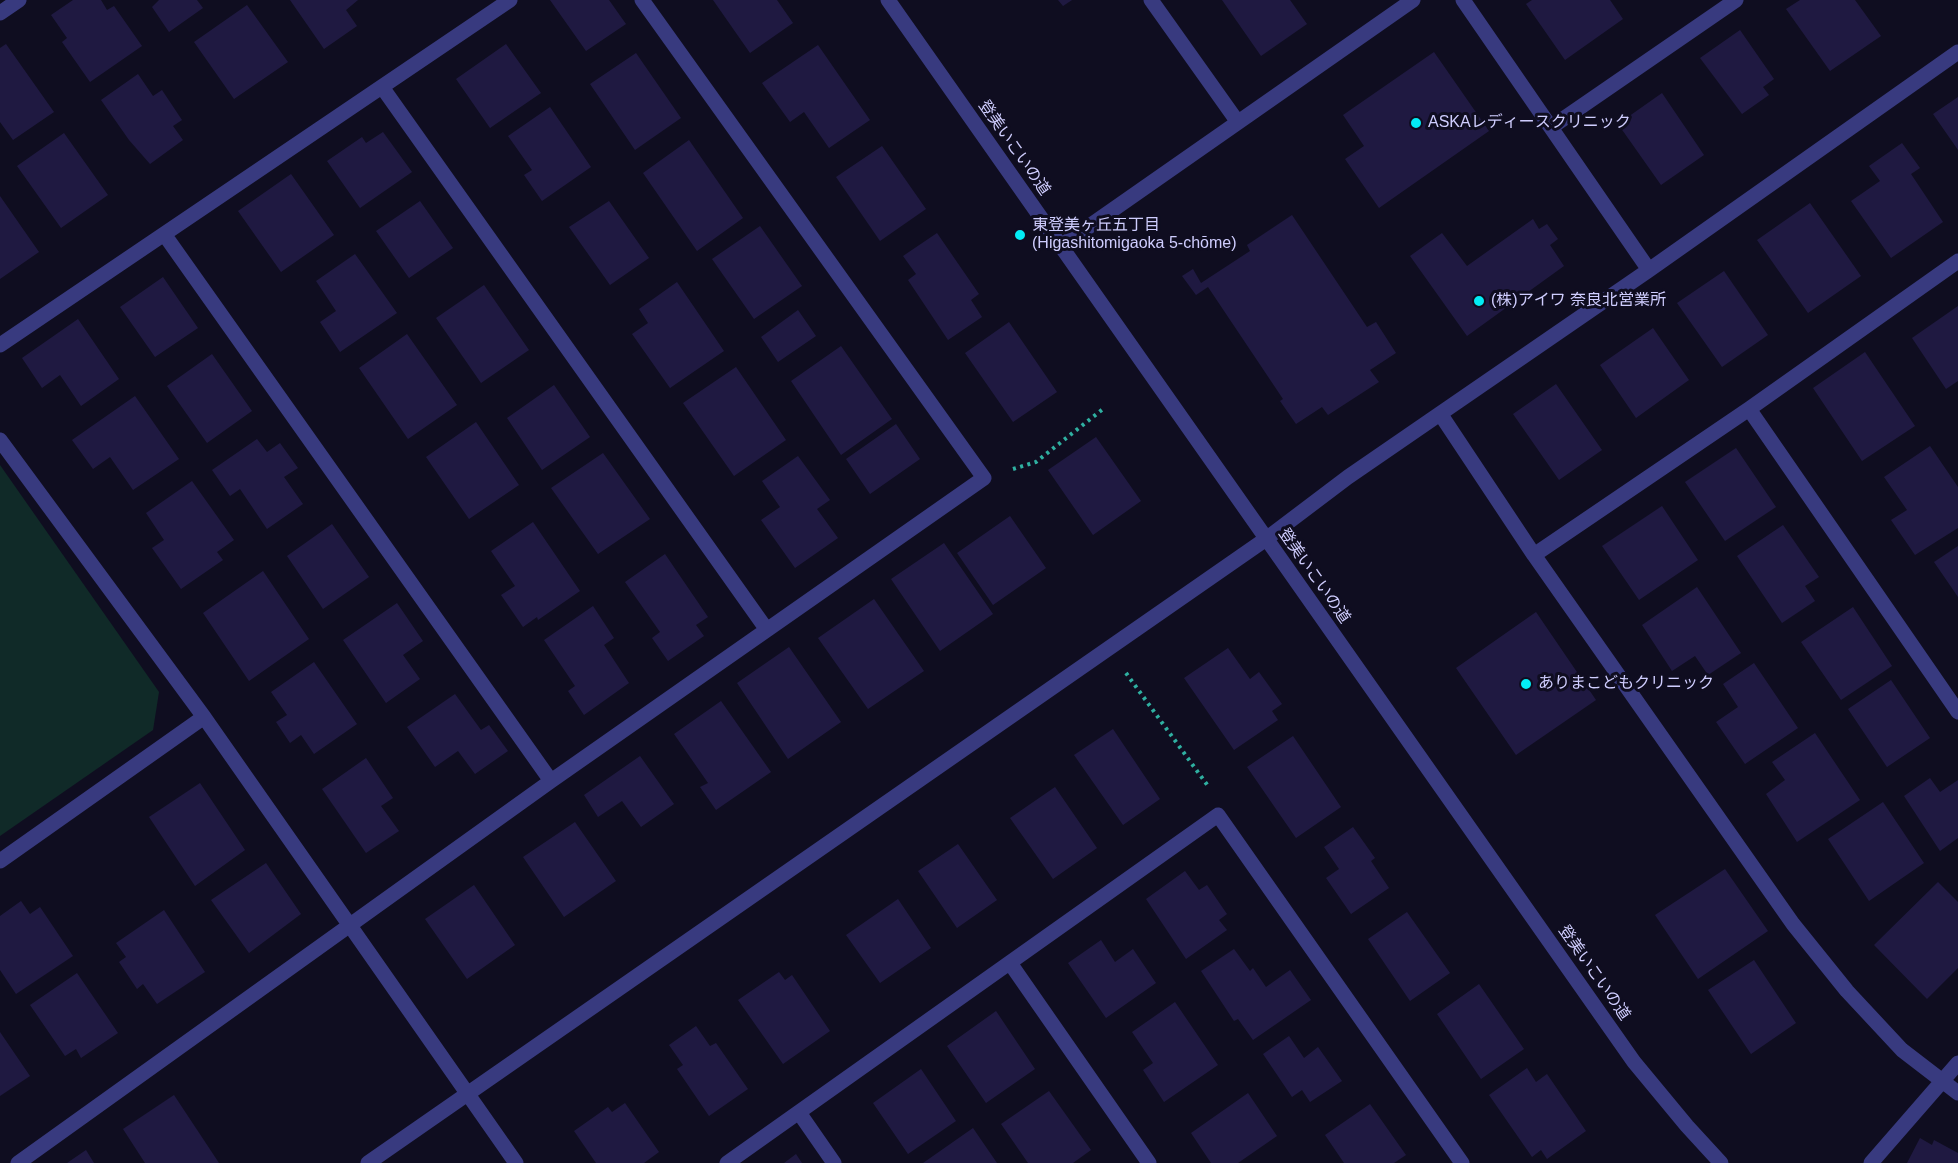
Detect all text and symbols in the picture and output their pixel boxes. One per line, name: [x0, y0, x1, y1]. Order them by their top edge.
street label: 登美いこいの道: [974, 97, 1054, 199]
place label: ASKAレディースクリニック: [1428, 113, 1631, 133]
marker: ASKAレディースクリニック: [1409, 116, 1423, 130]
place label: 東登美ヶ丘五丁目 (Higashitomigaoka 5-chōme): [1032, 216, 1237, 254]
marker: 東登美ヶ丘五丁目 (Higashitomigaoka 5-chōme): [1013, 228, 1027, 242]
place label: (株)アイワ 奈良北営業所: [1491, 291, 1666, 311]
marker: (株)アイワ 奈良北営業所: [1472, 294, 1486, 308]
street label: 登美いこいの道: [1274, 525, 1354, 627]
place label: ありまこどもクリニック: [1538, 674, 1714, 694]
marker: ありまこどもクリニック: [1519, 677, 1533, 691]
street label: 登美いこいの道: [1554, 922, 1634, 1024]

